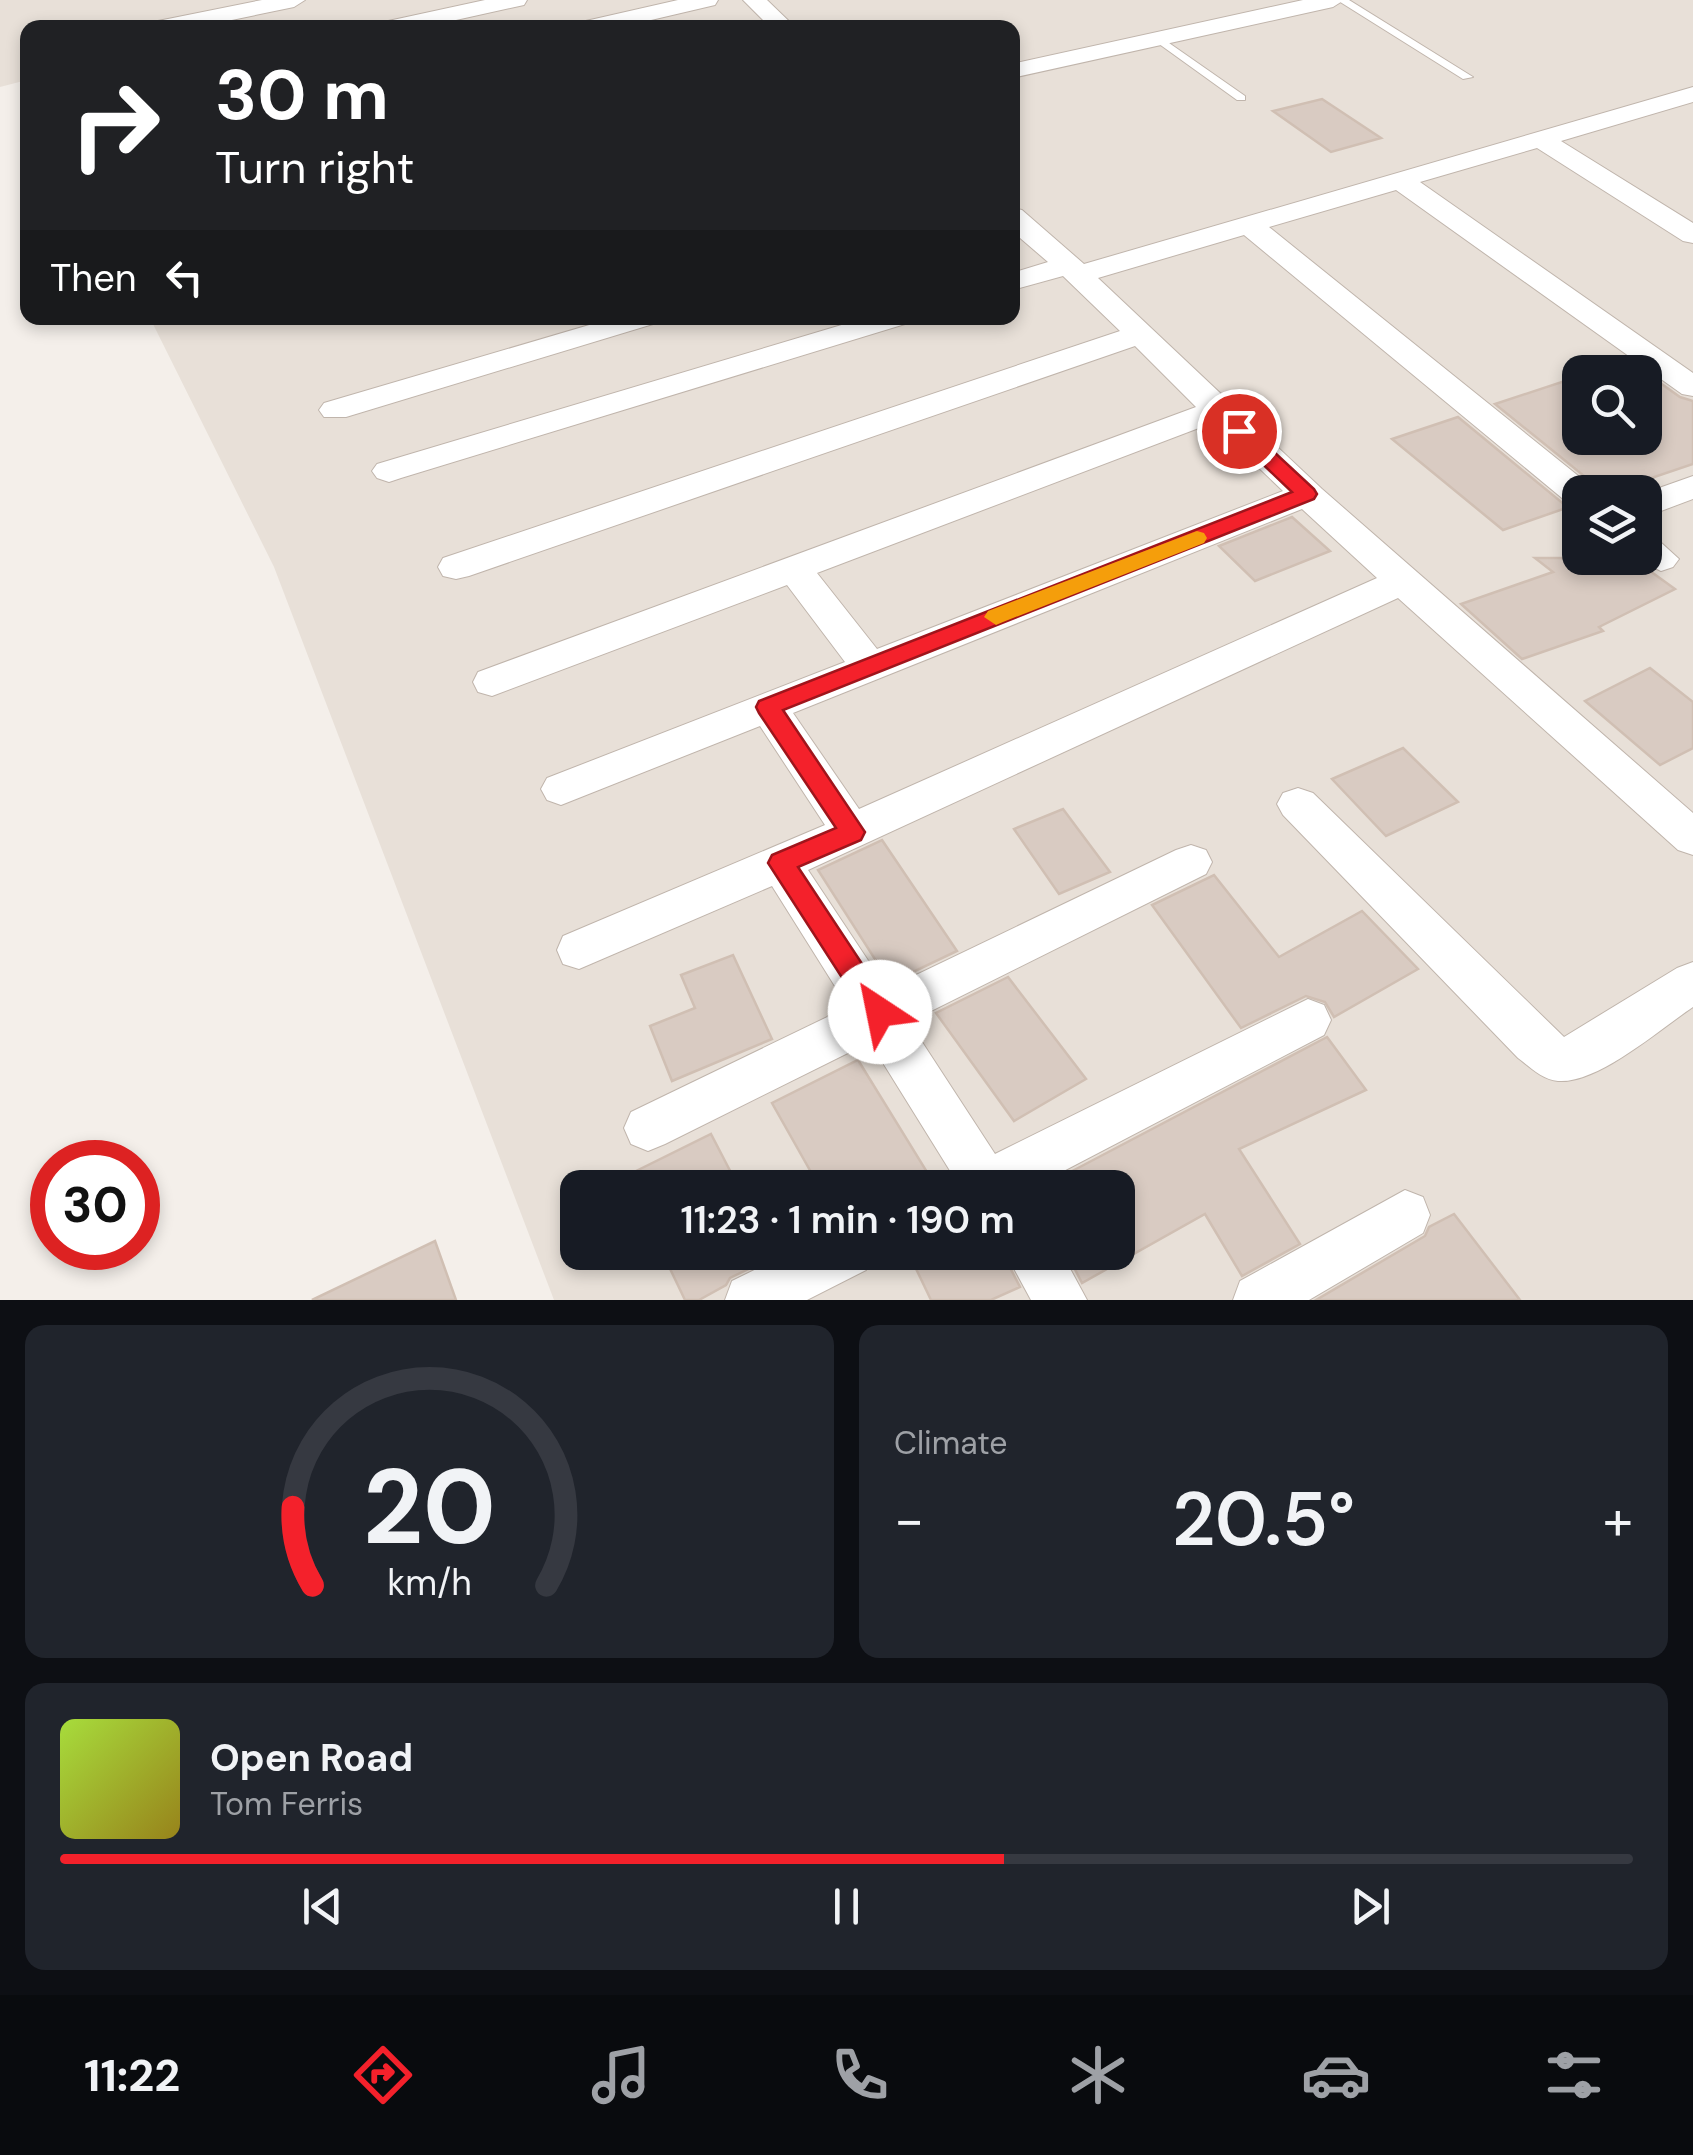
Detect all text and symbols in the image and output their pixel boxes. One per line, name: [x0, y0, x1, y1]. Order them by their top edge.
text: 30 m: [215, 50, 389, 141]
icon: right: [50, 60, 180, 190]
text: Turn right: [215, 138, 414, 197]
icon: left: [157, 250, 212, 305]
text: Then: [50, 253, 137, 303]
map controls: [1562, 355, 1662, 575]
button: search: [1562, 355, 1662, 455]
pin: [1197, 389, 1282, 474]
icon: arrive: [1212, 404, 1267, 459]
button: layers: [1562, 475, 1662, 575]
position arrow: [828, 960, 932, 1064]
speed limit sign: 30: [30, 1140, 160, 1270]
text: 11:23 · 1 min · 190 m: [680, 1195, 1015, 1245]
text: Climate: [894, 1422, 1008, 1464]
text: 20: [363, 1440, 496, 1575]
text: 20.5°: [1172, 1471, 1355, 1568]
text: −: [894, 1484, 924, 1556]
text: +: [1603, 1484, 1633, 1556]
text: km/h: [387, 1560, 472, 1606]
text: Open Road: [210, 1733, 413, 1783]
text: Tom Ferris: [210, 1783, 363, 1825]
icon: previous: [295, 1879, 350, 1934]
icon: pause: [819, 1879, 874, 1934]
icon: next: [1343, 1879, 1398, 1934]
icon: directions: [348, 2040, 418, 2110]
icon: music: [586, 2040, 656, 2110]
icon: phone: [825, 2040, 895, 2110]
icon: climate: [1063, 2040, 1133, 2110]
icon: car: [1301, 2040, 1371, 2110]
icon: filters: [1539, 2040, 1609, 2110]
text: 11:22: [84, 2046, 180, 2105]

